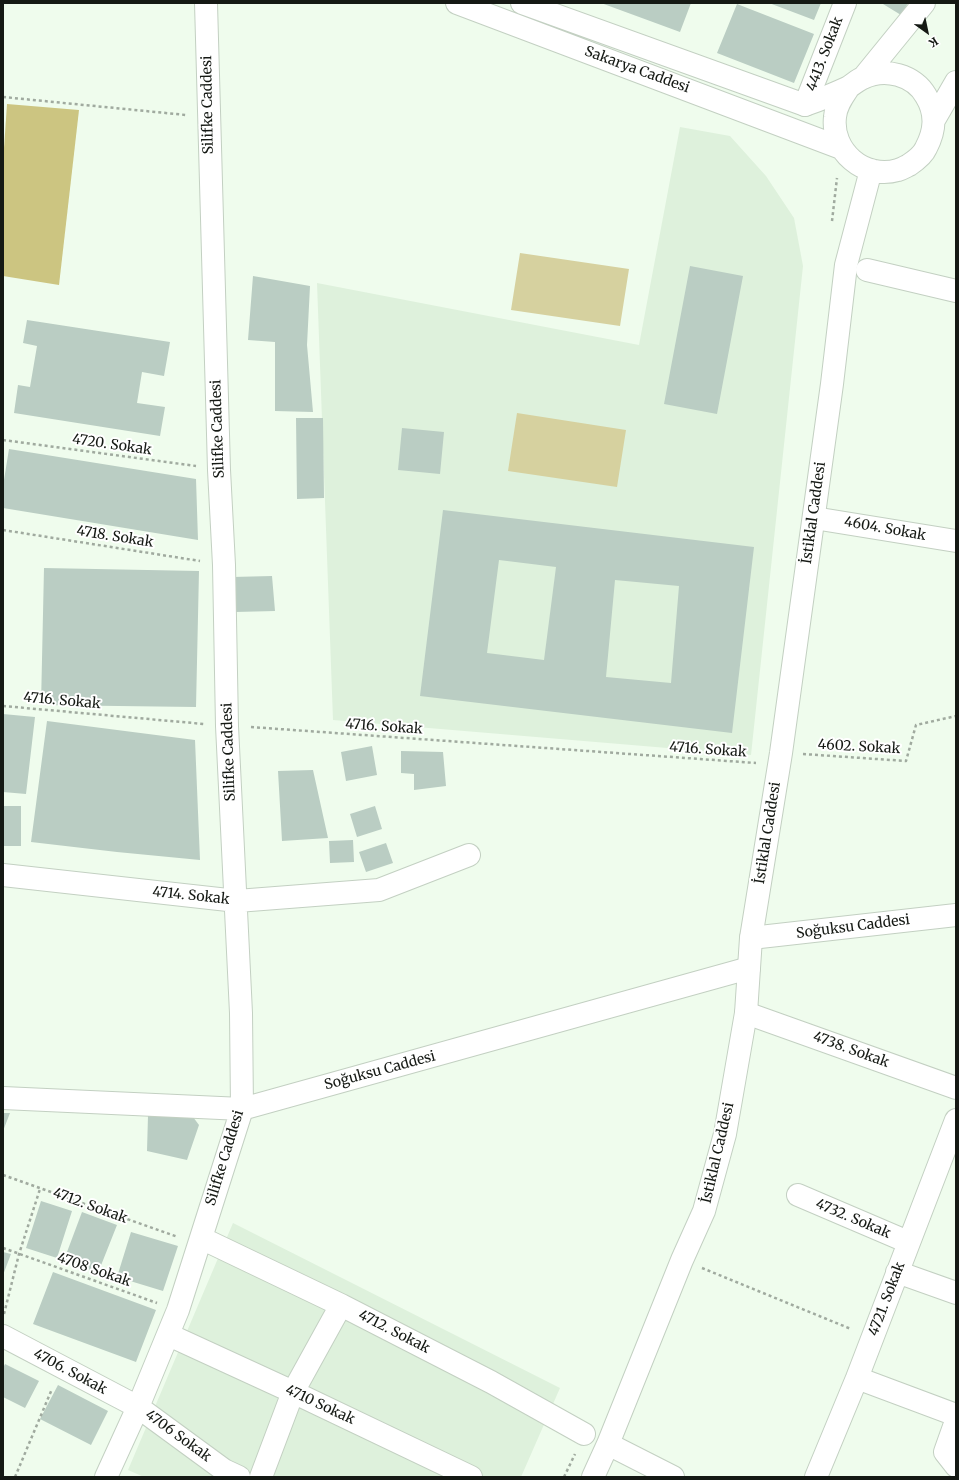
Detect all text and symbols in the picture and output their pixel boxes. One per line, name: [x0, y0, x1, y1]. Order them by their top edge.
north arrow: [907, 12, 947, 52]
street label: 4413. Sokak: [803, 14, 847, 94]
text: K: [926, 34, 941, 50]
street label: Sakarya Caddesi: [582, 43, 692, 97]
street label: Silifke Caddesi: [199, 55, 217, 155]
street label: Silifke Caddesi: [208, 379, 228, 479]
street label: 4720. Sokak: [71, 431, 153, 459]
street label: İstiklal Caddesi: [799, 461, 829, 565]
street label: 4604. Sokak: [843, 514, 927, 544]
street label: 4718. Sokak: [75, 523, 155, 551]
street label: 4716. Sokak: [23, 689, 101, 713]
street label: Silifke Caddesi: [219, 702, 239, 802]
street label: 4716. Sokak: [345, 716, 423, 738]
street label: 4602. Sokak: [817, 736, 901, 758]
street label: 4716. Sokak: [669, 739, 747, 761]
street label: İstiklal Caddesi: [752, 781, 784, 885]
street label: 4714. Sokak: [152, 884, 230, 908]
street label: Soğuksu Caddesi: [795, 912, 911, 942]
street label: 4738. Sokak: [811, 1028, 891, 1072]
street label: Soğuksu Caddesi: [323, 1048, 437, 1094]
street label: İstiklal Caddesi: [698, 1101, 738, 1205]
street label: Silifke Caddesi: [203, 1108, 247, 1208]
street label: 4712. Sokak: [50, 1185, 130, 1227]
street label: 4732. Sokak: [813, 1196, 893, 1242]
street label: 4708 Sokak: [55, 1249, 133, 1291]
street label: 4721. Sokak: [865, 1260, 909, 1338]
street label: 4712. Sokak: [355, 1307, 433, 1357]
street label: 4706. Sokak: [30, 1346, 110, 1398]
street label: 4710 Sokak: [283, 1382, 357, 1428]
street label: 4706 Sokak: [142, 1406, 214, 1466]

